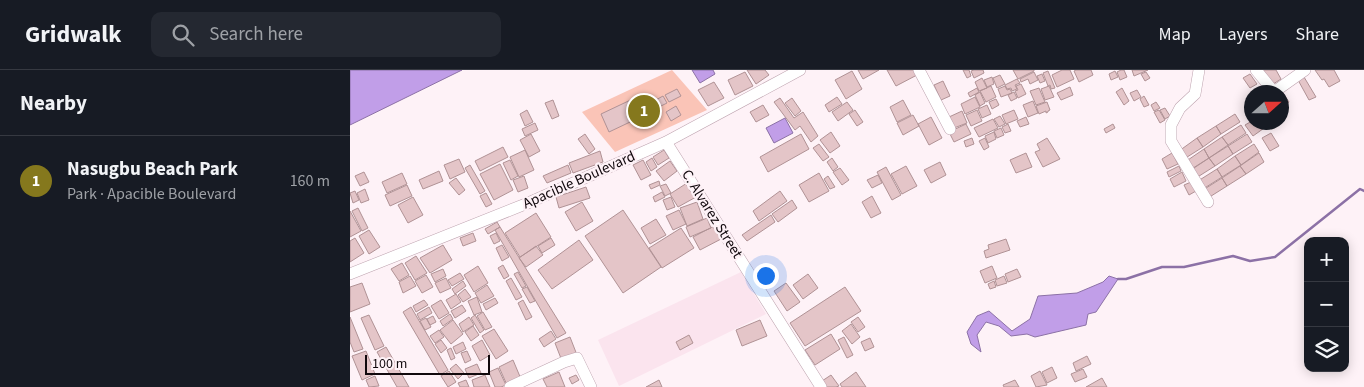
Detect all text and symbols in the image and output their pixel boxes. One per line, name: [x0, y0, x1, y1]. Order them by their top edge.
search box: [151, 12, 501, 57]
text: Gridwalk: [25, 17, 121, 52]
icon: search: [169, 21, 197, 49]
text: Search here: [209, 21, 303, 48]
text: Map: [1159, 22, 1191, 47]
text: Layers: [1219, 22, 1268, 47]
text: Share: [1296, 22, 1339, 47]
north arrow: [1244, 85, 1289, 130]
text: Nearby: [20, 88, 87, 118]
pin: 1: [628, 92, 660, 130]
street label: Apacible Boulevard: [519, 146, 639, 214]
text: Nasugbu Beach Park: [67, 156, 238, 183]
street label: C. Alvarez Street: [676, 166, 748, 262]
text: 1: [32, 170, 40, 192]
text: 160 m: [290, 170, 330, 192]
text: Park · Apacible Boulevard: [67, 183, 236, 205]
map controls: [1304, 237, 1349, 372]
button: +: [1304, 237, 1349, 282]
your location: [753, 263, 779, 289]
button: −: [1304, 282, 1349, 327]
button: layers: [1304, 327, 1349, 372]
scale bar: [365, 352, 490, 375]
text: 100 m: [372, 354, 407, 374]

